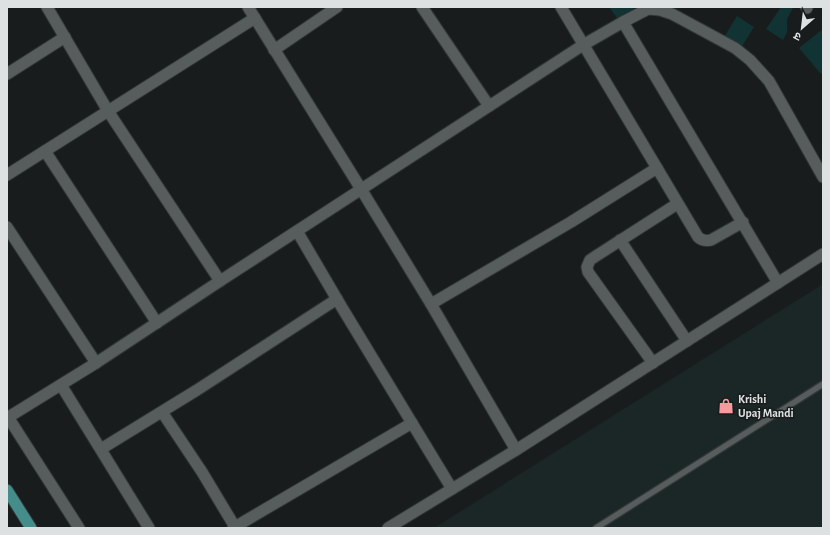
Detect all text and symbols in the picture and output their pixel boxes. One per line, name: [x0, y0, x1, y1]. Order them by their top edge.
north arrow: [782, 8, 822, 48]
text: उ: [792, 30, 803, 43]
place label: Krishi Upaj Mandi: [738, 393, 794, 420]
shop icon: Krishi Upaj Mandi: [717, 397, 735, 415]

